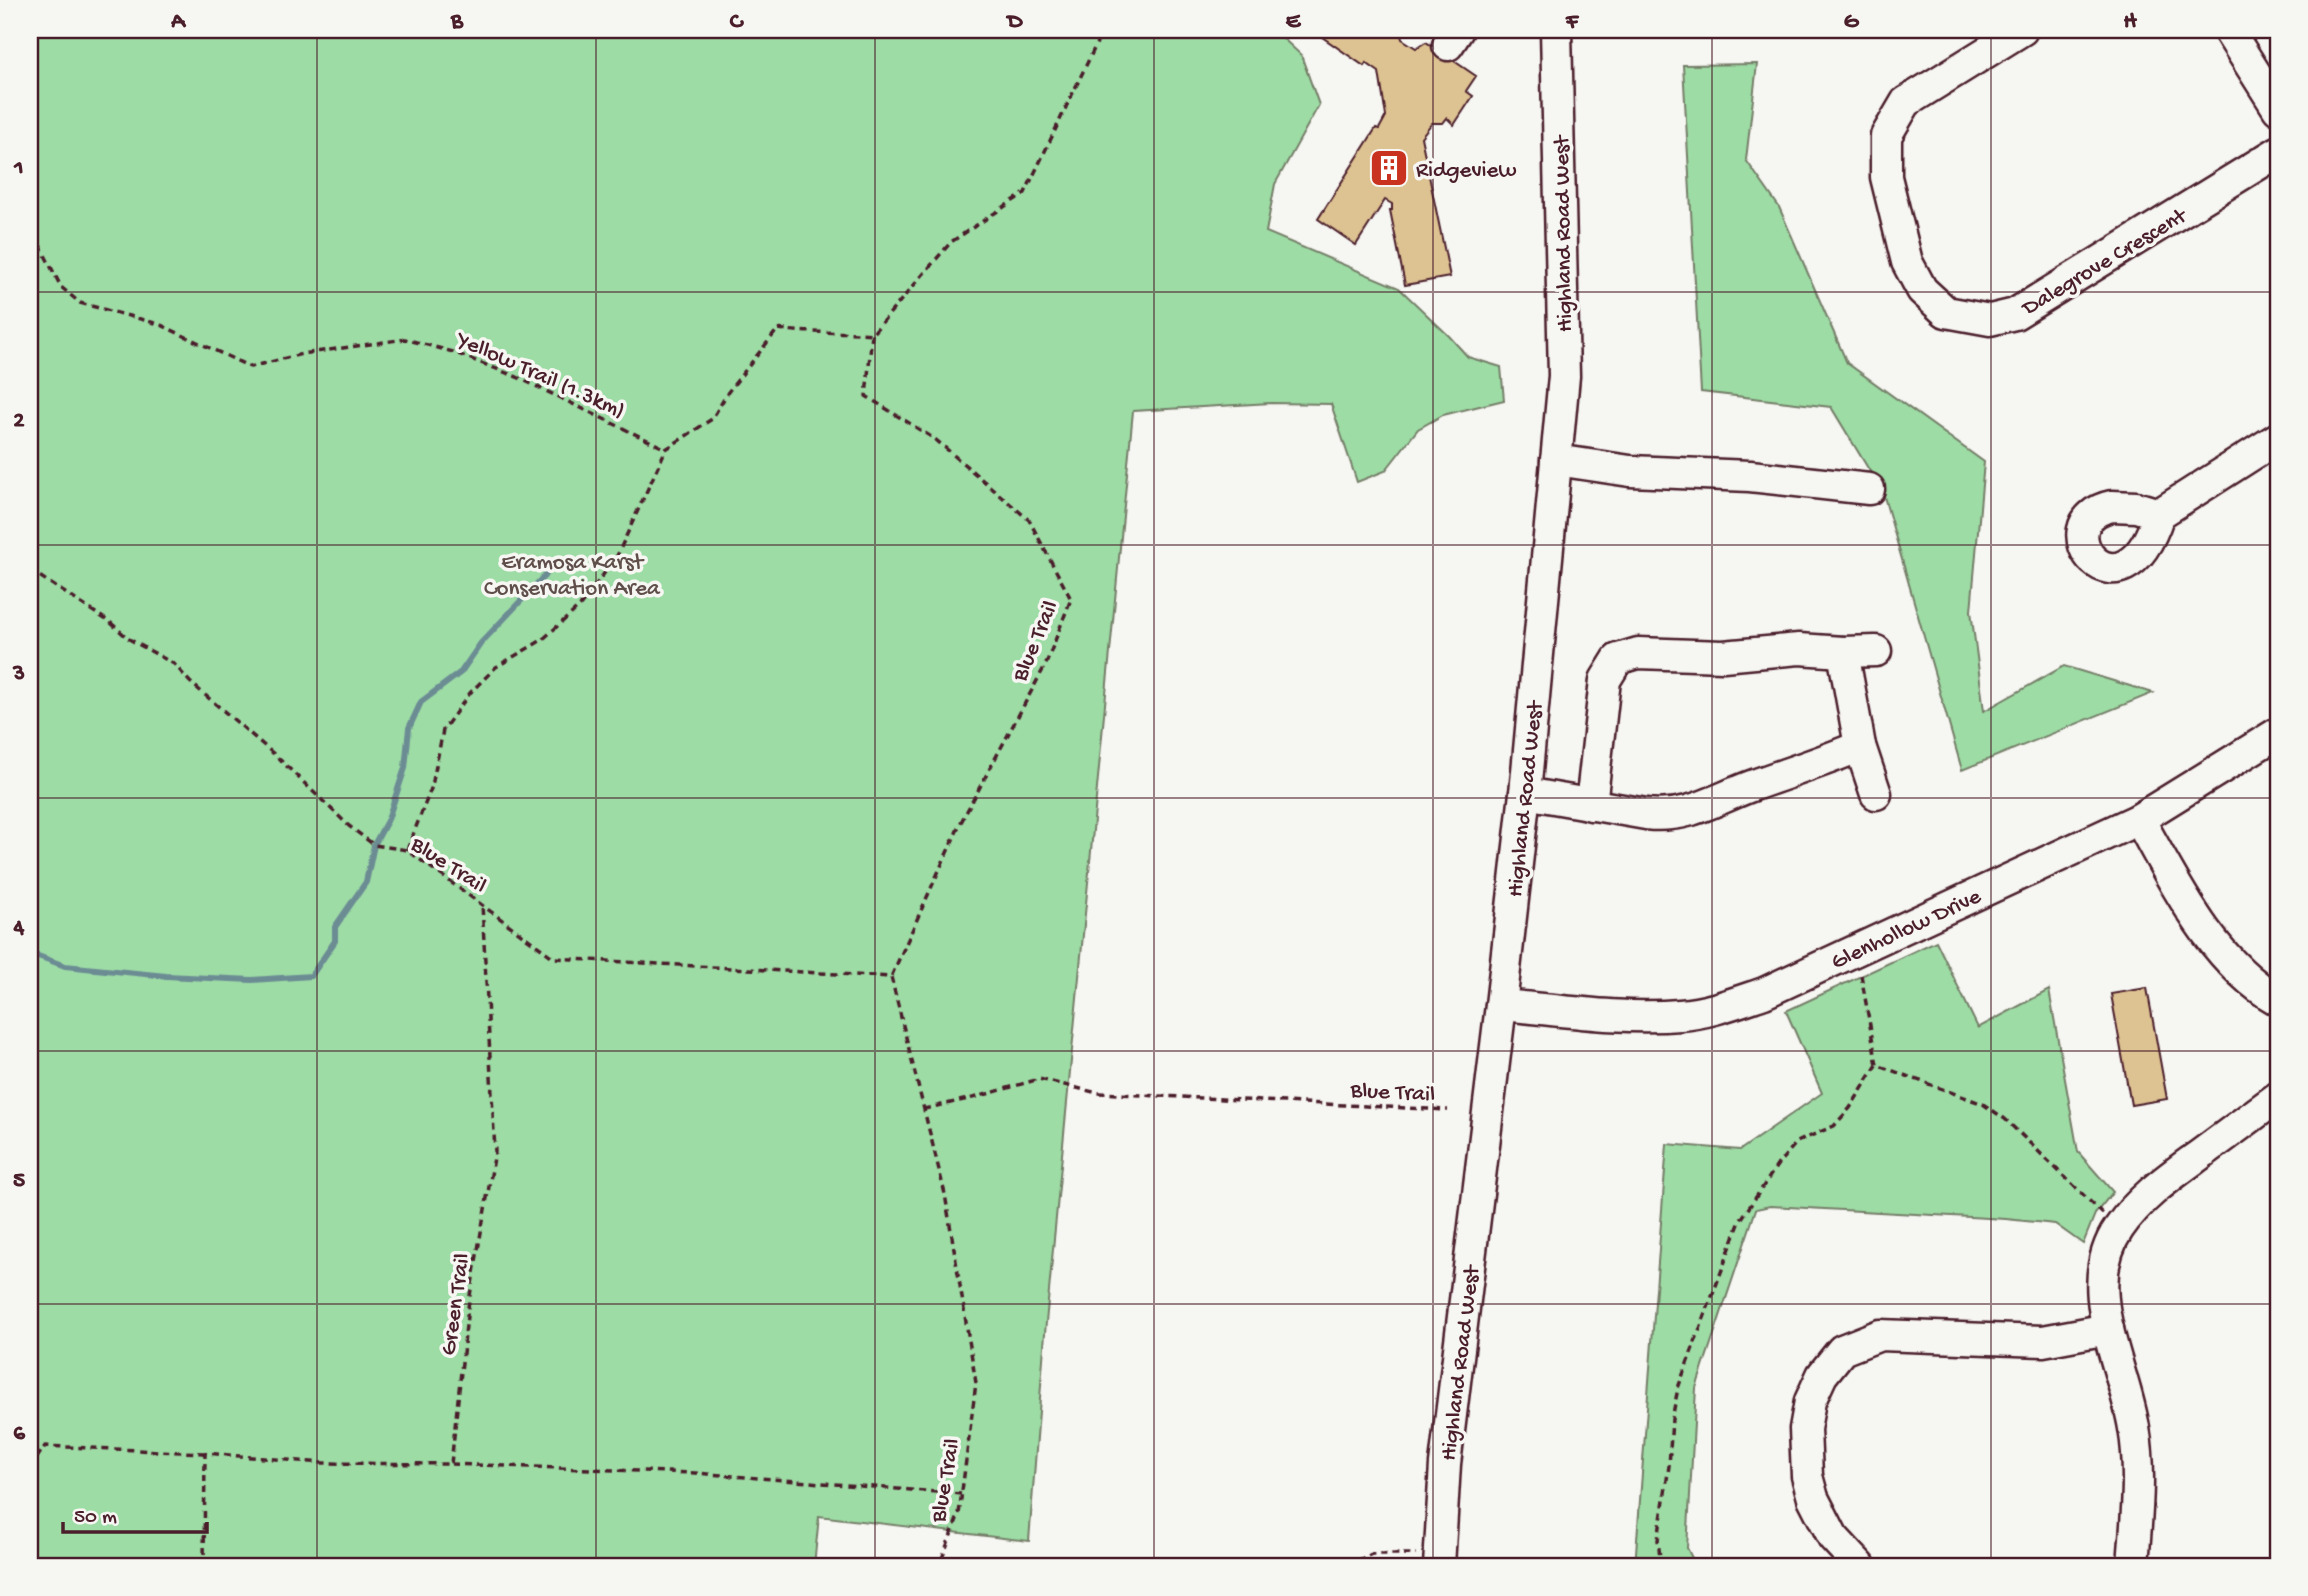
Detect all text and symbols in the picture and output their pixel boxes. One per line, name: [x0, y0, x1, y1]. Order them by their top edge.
text: A: [170, 9, 186, 36]
text: B: [450, 9, 464, 36]
text: C: [730, 9, 745, 36]
text: D: [1006, 9, 1024, 36]
text: E: [1286, 9, 1302, 36]
text: F: [1565, 9, 1580, 36]
text: G: [1844, 9, 1860, 36]
text: H: [2123, 9, 2137, 36]
street label: Highland Road West: [1549, 134, 1580, 332]
building icon: Ridgeview: [1368, 147, 1410, 189]
text: 1: [13, 155, 24, 182]
place label: Ridgeview: [1416, 158, 1516, 185]
street label: Dalegrove Crescent: [2016, 203, 2193, 324]
street label: Yellow Trail (1.3km): [450, 326, 629, 425]
text: 2: [13, 408, 25, 435]
park label: Eramosa Karst Conservation Area: [484, 550, 661, 603]
street label: Blue Trail: [1007, 597, 1065, 687]
text: 3: [12, 661, 25, 688]
street label: Highland Road West: [1503, 699, 1550, 898]
street label: Blue Trail: [404, 831, 491, 900]
street label: Glenhollow Drive: [1827, 883, 1987, 977]
text: 4: [13, 915, 25, 942]
street label: Blue Trail: [1349, 1078, 1436, 1109]
text: 5: [13, 1168, 25, 1195]
street label: Green Trail: [436, 1252, 477, 1357]
street label: Highland Road West: [1436, 1263, 1487, 1462]
text: 6: [13, 1421, 26, 1448]
street label: Blue Trail: [926, 1437, 967, 1526]
scale bar: [63, 1491, 206, 1535]
text: 50 m: [74, 1506, 117, 1531]

